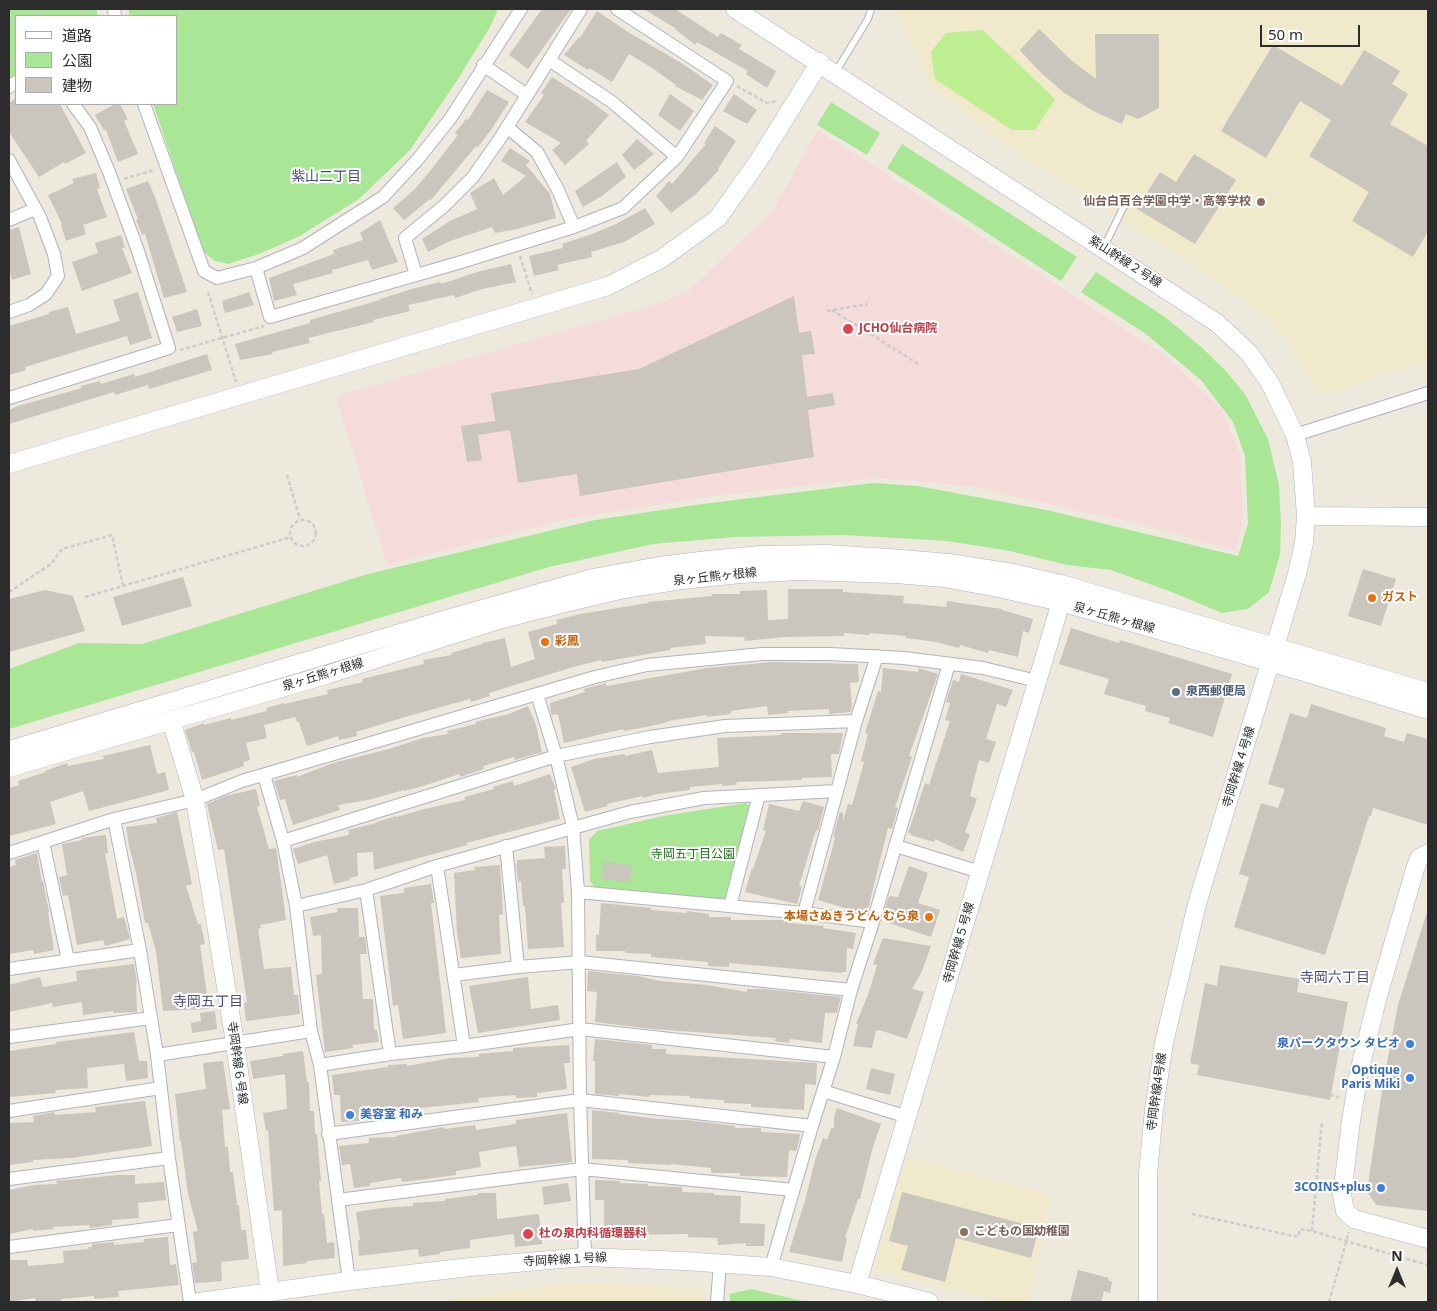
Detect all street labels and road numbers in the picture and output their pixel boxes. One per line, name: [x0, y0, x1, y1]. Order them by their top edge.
street label: 紫山幹線２号線: [1086, 233, 1164, 291]
street label: 泉ヶ丘熊ヶ根線: [672, 565, 758, 589]
street label: 泉ヶ丘熊ヶ根線: [1072, 600, 1156, 636]
street label: 泉ヶ丘熊ヶ根線: [281, 656, 365, 694]
street label: 寺岡幹線４号線: [1220, 725, 1258, 809]
street label: 寺岡幹線５号線: [941, 901, 977, 985]
street label: 寺岡幹線６号線: [224, 1020, 250, 1106]
street label: 寺岡幹線4号線: [1144, 1052, 1170, 1132]
street label: 寺岡幹線１号線: [523, 1251, 607, 1269]

